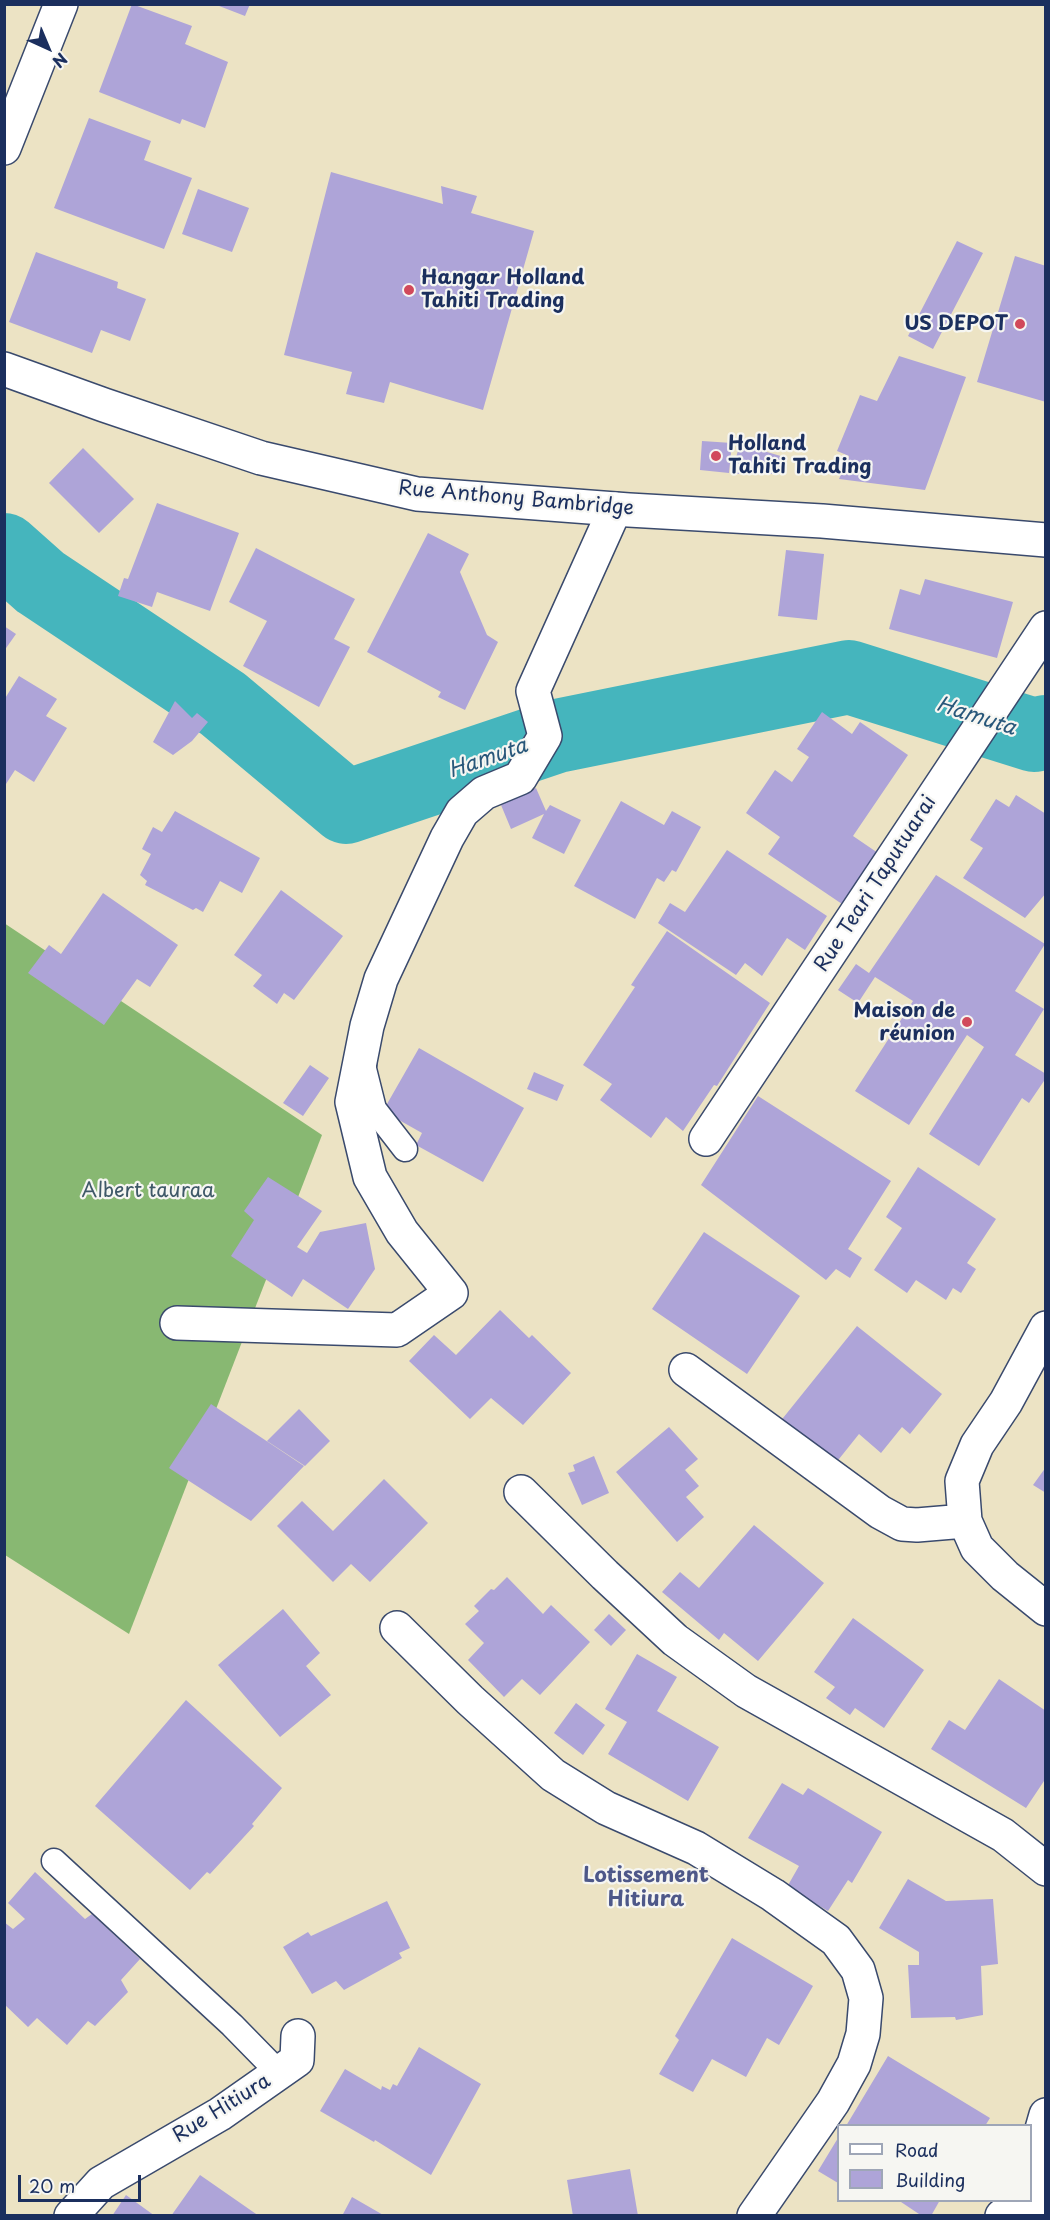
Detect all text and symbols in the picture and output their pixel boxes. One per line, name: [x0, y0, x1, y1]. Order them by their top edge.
north arrow: [18, 18, 78, 78]
text: N: [48, 48, 73, 74]
place label: Hangar Holland Tahiti Trading: [421, 266, 584, 313]
marker: Hangar Holland Tahiti Trading: [402, 283, 416, 297]
place label: US DEPOT: [904, 312, 1008, 336]
marker: US DEPOT: [1013, 317, 1027, 331]
place label: Holland Tahiti Trading: [728, 432, 871, 479]
marker: Holland Tahiti Trading: [709, 449, 723, 463]
street label: Rue Anthony Bambridge: [397, 477, 635, 521]
water label: Hamuta: [933, 692, 1019, 742]
water label: Hamuta: [445, 734, 531, 784]
street label: Rue Teari Taputuarai: [810, 791, 942, 977]
place label: Maison de réunion: [854, 999, 955, 1046]
marker: Maison de réunion: [960, 1015, 974, 1029]
park label: Albert tauraa: [82, 1179, 214, 1203]
district label: Lotissement Hitiura: [583, 1863, 709, 1913]
street label: Rue Hitiura: [169, 2069, 275, 2149]
legend: [837, 2124, 1032, 2202]
text: Road: [895, 2136, 939, 2163]
scale bar: [21, 2163, 144, 2201]
text: Building: [895, 2166, 965, 2193]
text: 20 m: [29, 2172, 75, 2199]

